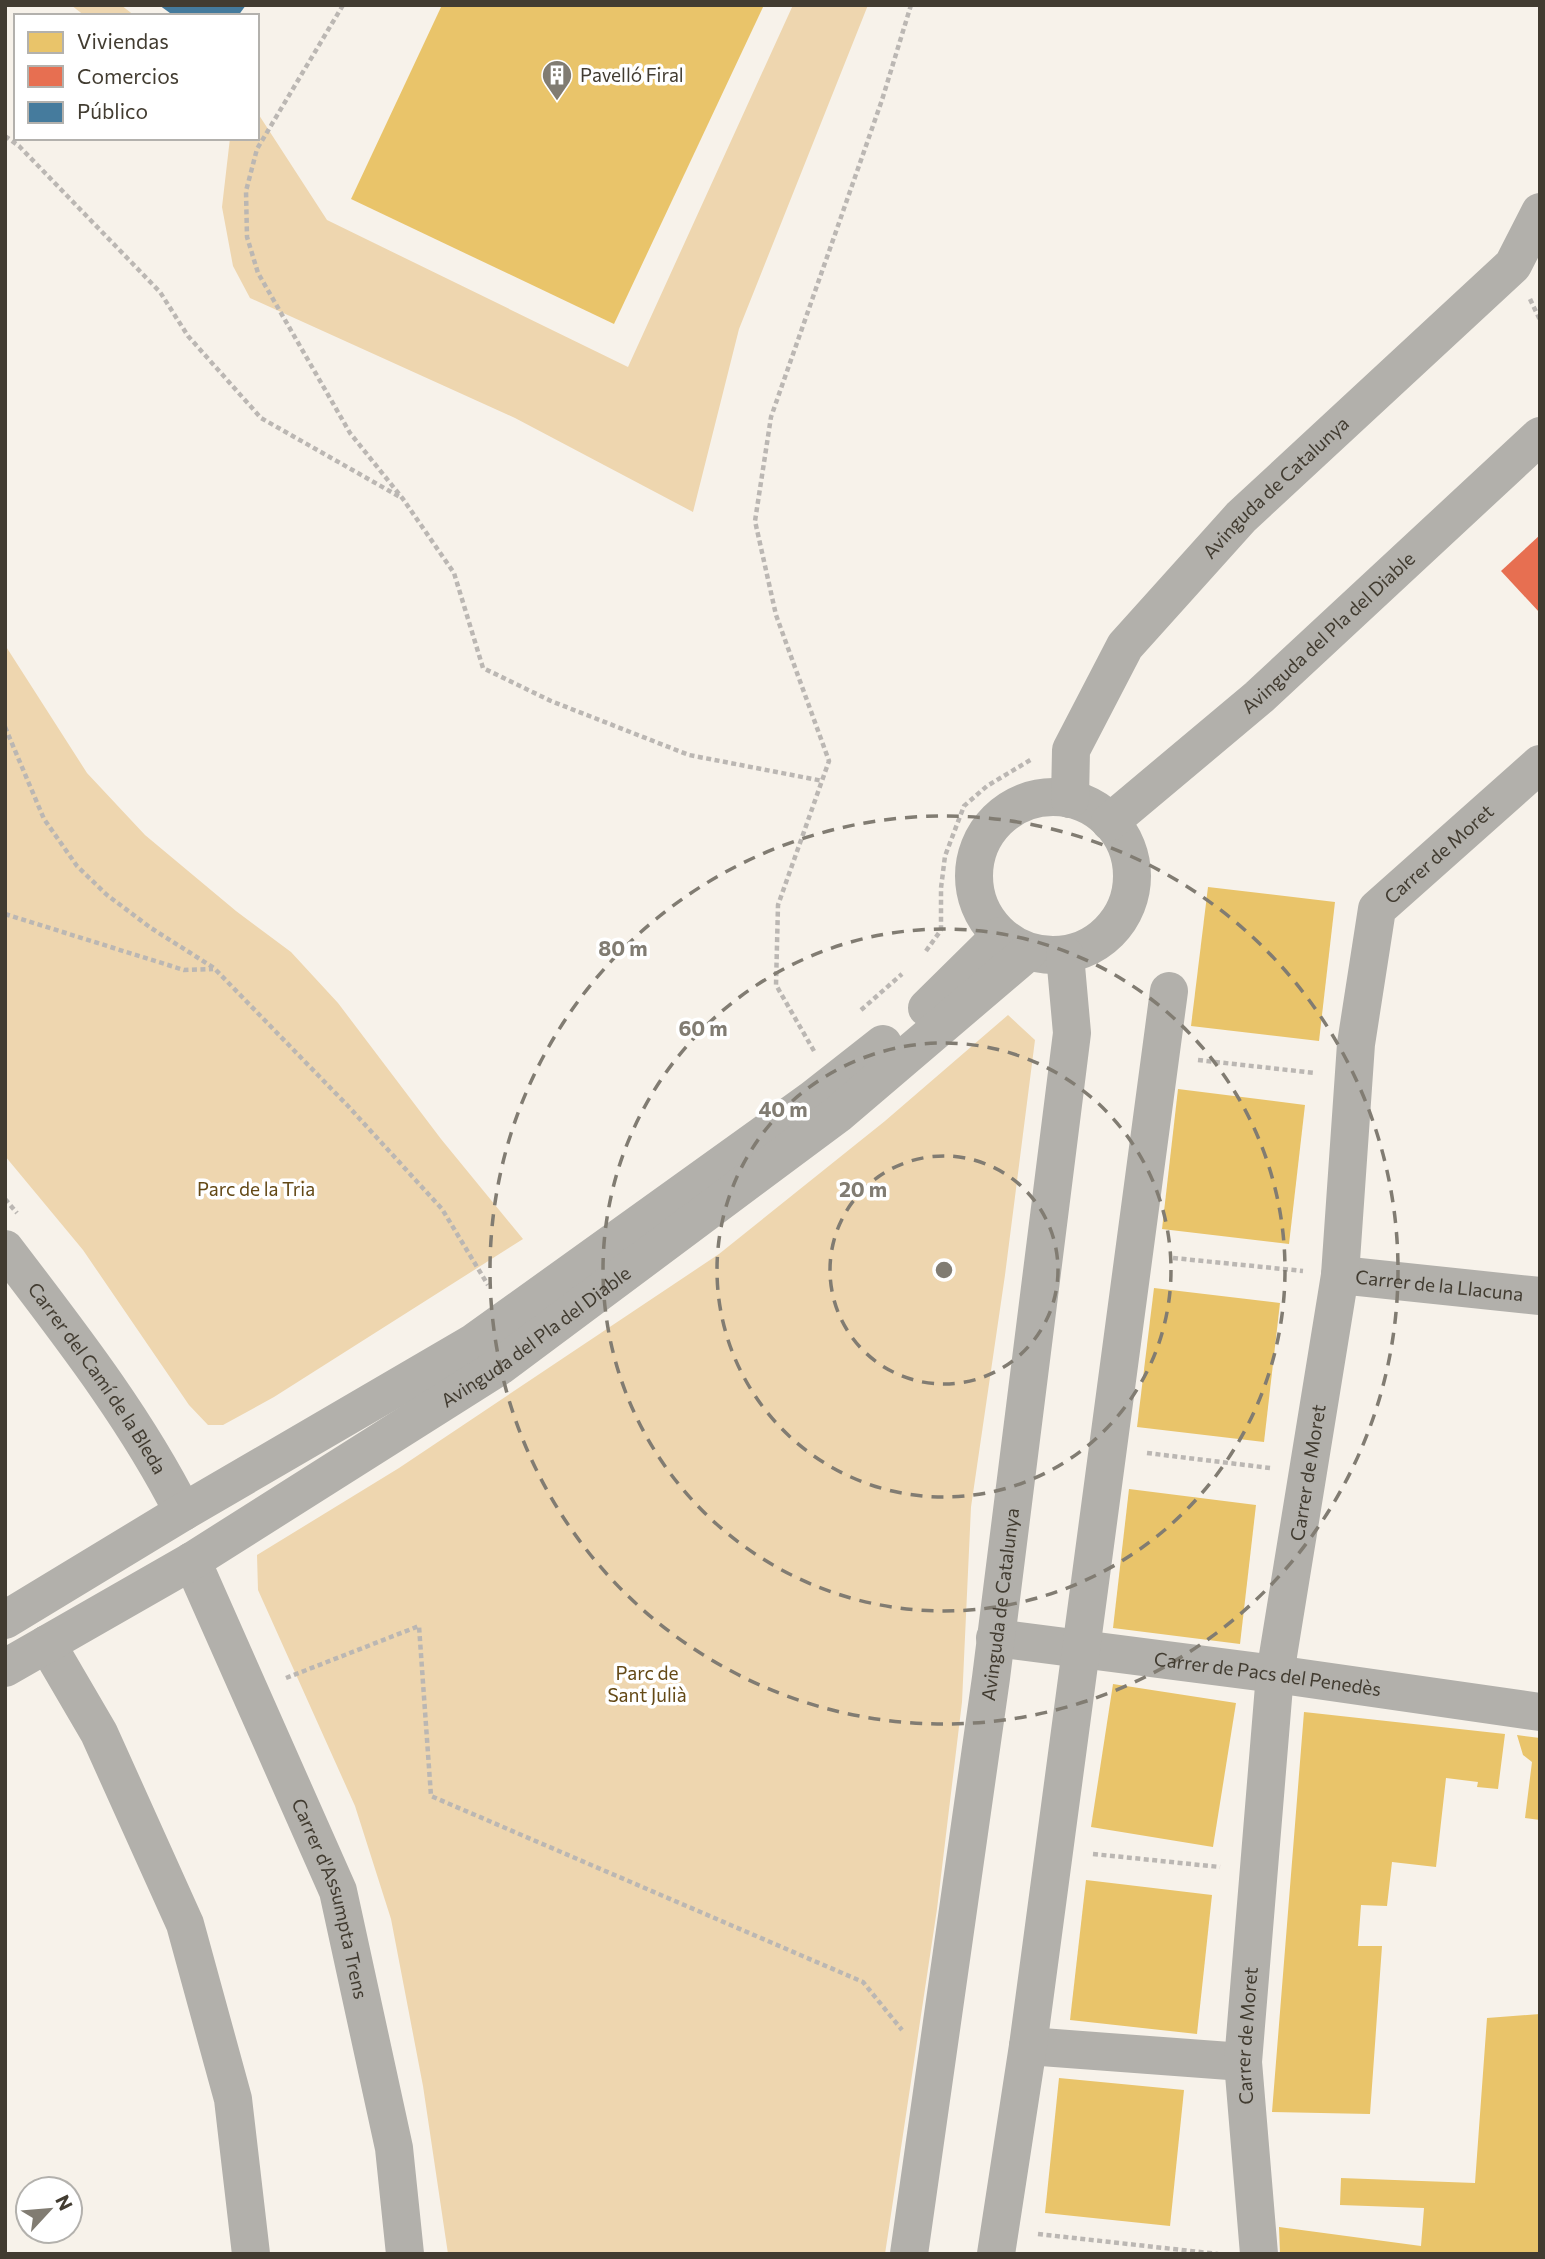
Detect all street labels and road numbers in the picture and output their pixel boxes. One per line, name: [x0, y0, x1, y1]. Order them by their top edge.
street label: Avinguda de Catalunya: [1197, 411, 1353, 563]
street label: Avinguda del Pla del Diable: [1236, 546, 1419, 718]
street label: Carrer de Moret: [1379, 799, 1498, 908]
street label: Avinguda del Pla del Diable: [436, 1261, 635, 1412]
street label: Carrer de la Llacuna: [1354, 1265, 1525, 1305]
street label: Carrer del Camí de la Bleda: [24, 1278, 172, 1478]
street label: Carrer de Moret: [1285, 1402, 1330, 1543]
street label: Avinguda de Catalunya: [976, 1506, 1023, 1702]
street label: Carrer de Pacs del Penedès: [1153, 1647, 1383, 1700]
street label: Carrer d'Assumpta Trens: [287, 1795, 373, 2001]
street label: Carrer de Moret: [1231, 1966, 1262, 2106]

